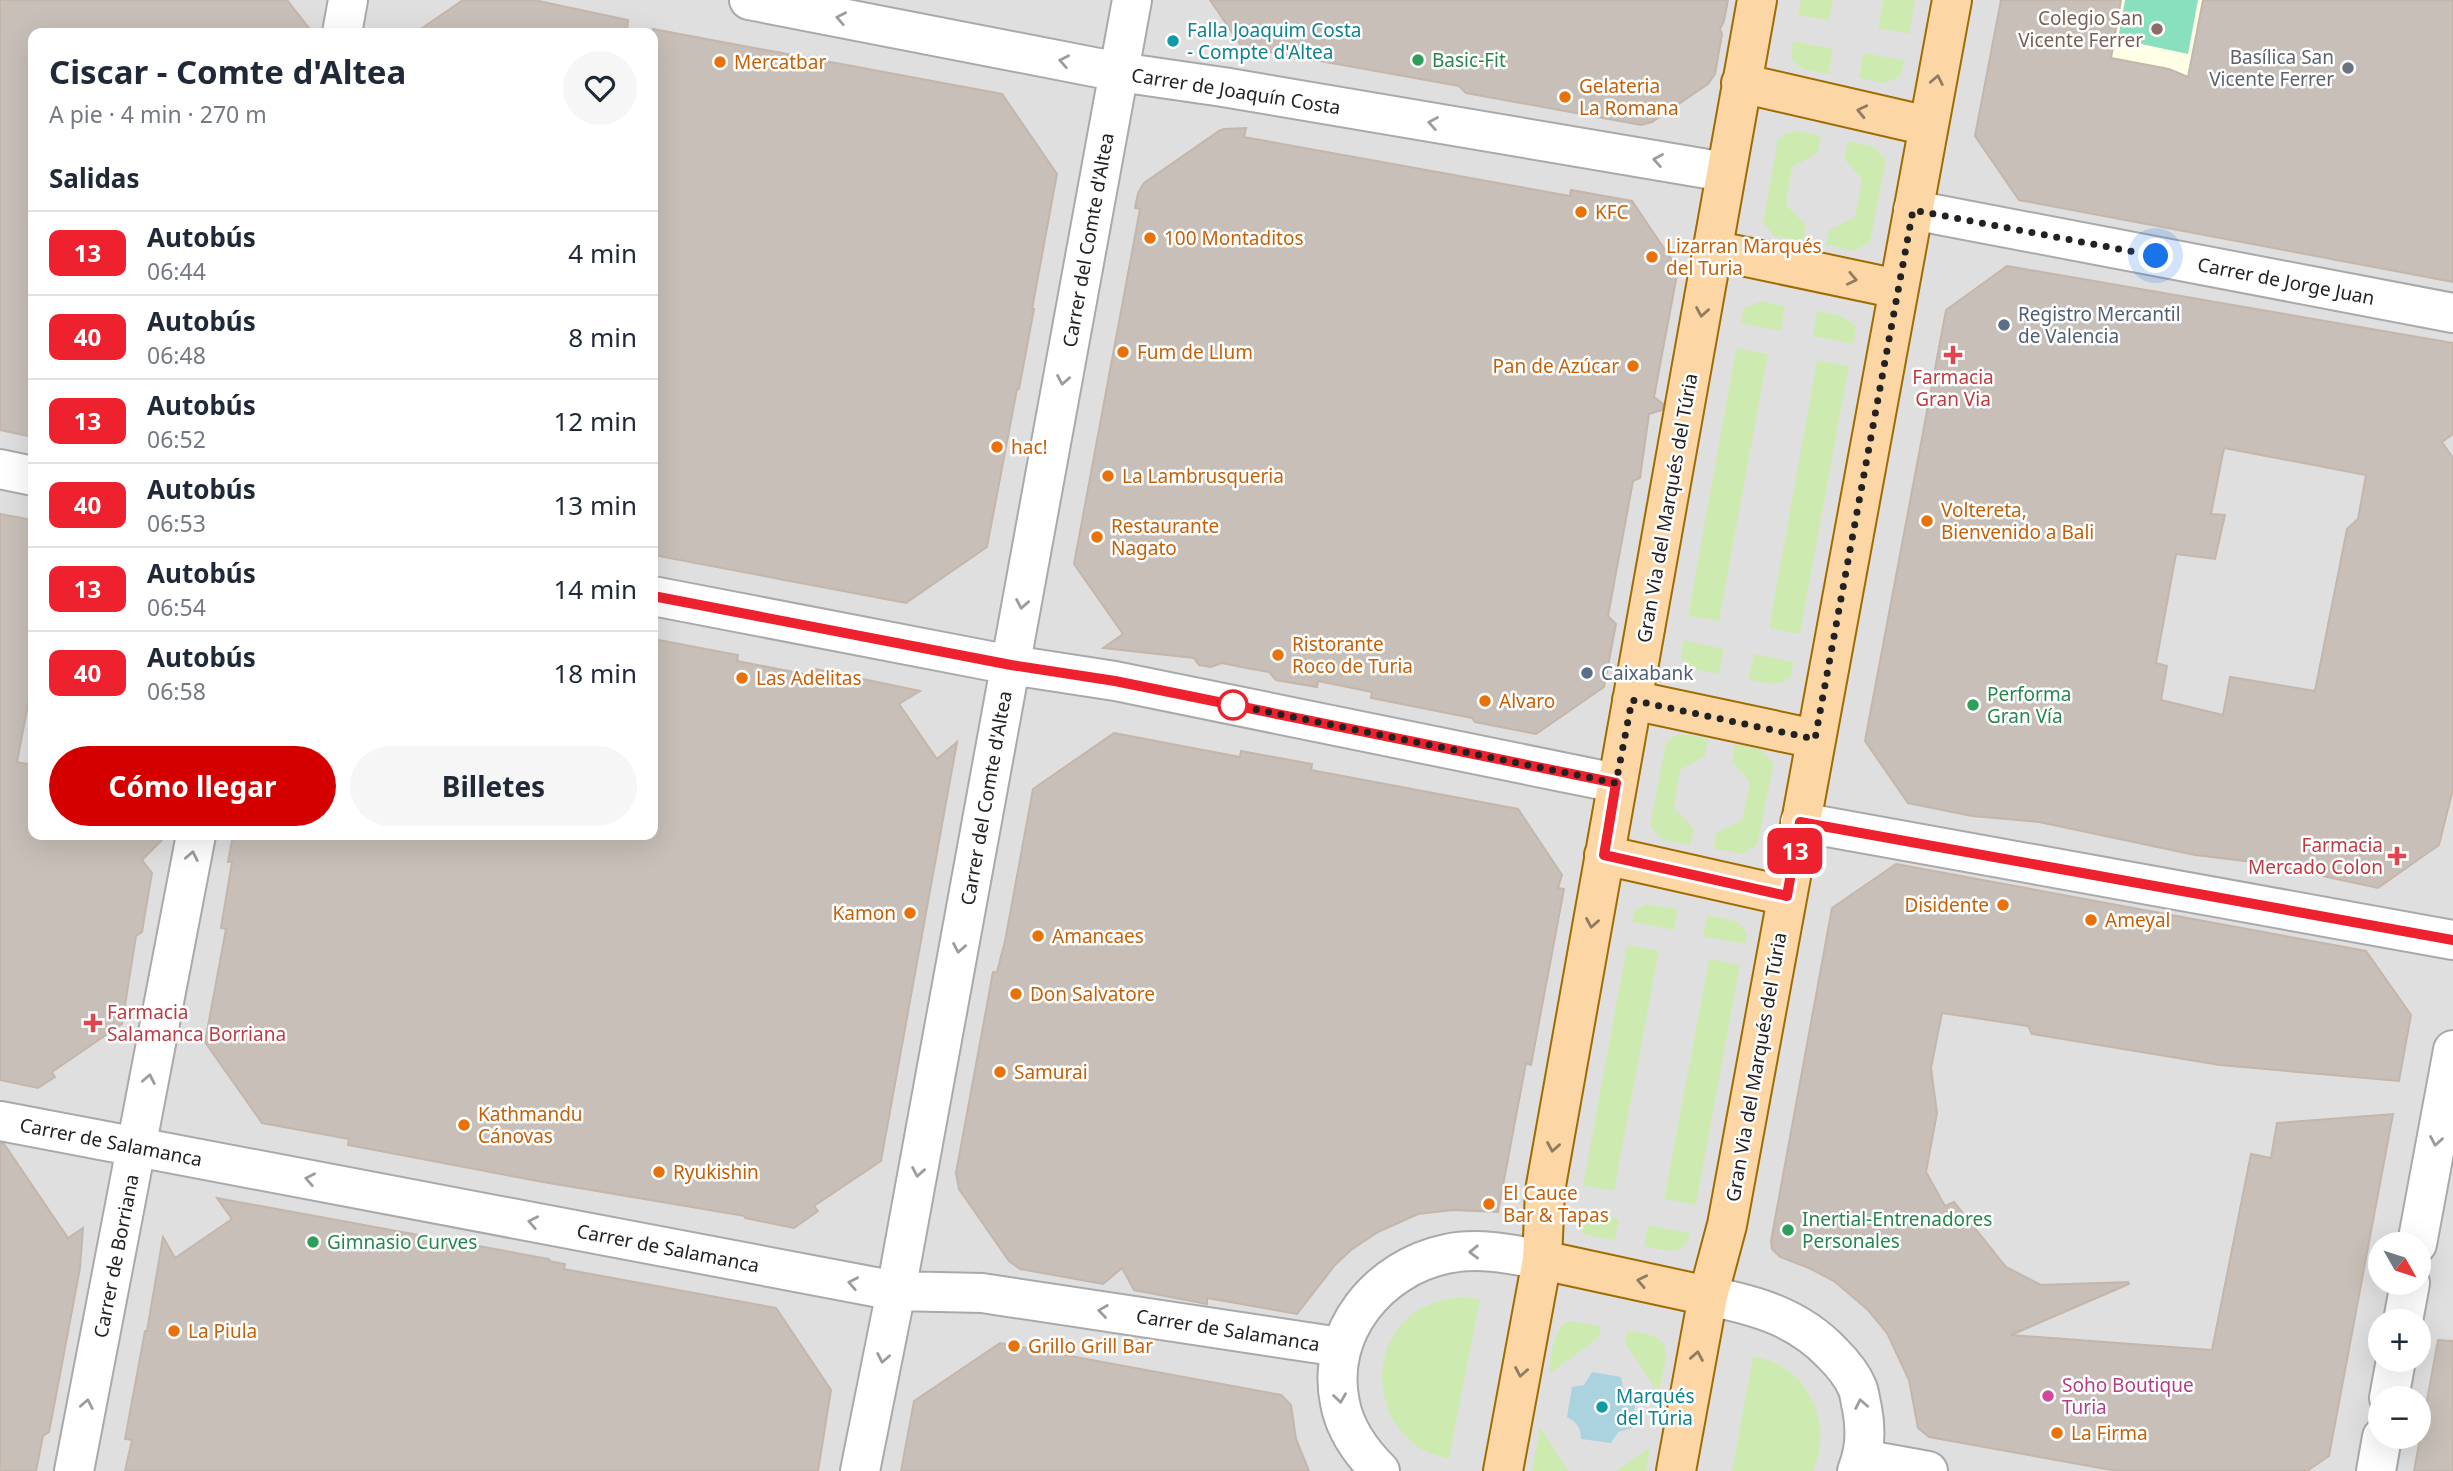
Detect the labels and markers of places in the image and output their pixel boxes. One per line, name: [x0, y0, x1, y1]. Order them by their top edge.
place label: Colegio San Vicente Ferrer: [2018, 5, 2143, 53]
place label: Falla Joaquim Costa - Compte d'Altea: [1187, 17, 1361, 65]
marker: Colegio San Vicente Ferrer: [2149, 21, 2165, 37]
marker: Falla Joaquim Costa - Compte d'Altea: [1165, 33, 1181, 49]
place label: Basílica San Vicente Ferrer: [2209, 44, 2334, 92]
place label: Basic-Fit: [1432, 47, 1506, 73]
place label: Mercatbar: [734, 49, 826, 75]
marker: Basic-Fit: [1410, 52, 1426, 68]
marker: Mercatbar: [712, 54, 728, 70]
marker: Basílica San Vicente Ferrer: [2340, 60, 2356, 76]
place label: Gelateria La Romana: [1579, 73, 1679, 121]
marker: Gelateria La Romana: [1557, 89, 1573, 105]
place label: KFC: [1595, 199, 1629, 225]
marker: KFC: [1573, 204, 1589, 220]
place label: 100 Montaditos: [1164, 225, 1304, 251]
marker: 100 Montaditos: [1142, 230, 1158, 246]
place label: Lizarran Marqués del Turia: [1666, 233, 1822, 281]
marker: Lizarran Marqués del Turia: [1644, 249, 1660, 265]
place label: Registro Mercantil de Valencia: [2018, 301, 2181, 349]
marker: Registro Mercantil de Valencia: [1996, 317, 2012, 333]
place label: Fum de Llum: [1137, 339, 1253, 365]
marker: Fum de Llum: [1115, 344, 1131, 360]
marker: Farmacia Gran Via: [1945, 347, 1961, 363]
place label: Pan de Azúcar: [1492, 353, 1619, 379]
marker: Pan de Azúcar: [1625, 358, 1641, 374]
place label: Farmacia Gran Via: [1912, 364, 1994, 412]
place label: hac!: [1011, 434, 1048, 460]
marker: hac!: [989, 439, 1005, 455]
place label: La Lambrusqueria: [1122, 463, 1284, 489]
marker: La Lambrusqueria: [1100, 468, 1116, 484]
place label: Voltereta, Bienvenido a Bali: [1941, 497, 2094, 545]
place label: Restaurante Nagato: [1111, 513, 1219, 561]
marker: Voltereta, Bienvenido a Bali: [1919, 513, 1935, 529]
marker: Restaurante Nagato: [1089, 529, 1105, 545]
place label: Ristorante Roco de Turia: [1292, 631, 1413, 679]
marker: Ristorante Roco de Turia: [1270, 647, 1286, 663]
place label: Caixabank: [1601, 660, 1694, 686]
place label: Las Adelitas: [756, 665, 862, 691]
marker: Caixabank: [1579, 665, 1595, 681]
marker: Las Adelitas: [734, 670, 750, 686]
place label: Performa Gran Vía: [1987, 681, 2071, 729]
place label: Alvaro: [1499, 688, 1555, 714]
unlabelled marker: [1218, 690, 1248, 720]
marker: Alvaro: [1477, 693, 1493, 709]
marker: Performa Gran Vía: [1965, 697, 1981, 713]
place label: Farmacia Mercado Colon: [2248, 832, 2383, 880]
marker: Farmacia Mercado Colon: [2389, 848, 2405, 864]
place label: Disidente: [1905, 892, 1989, 918]
marker: Disidente: [1995, 897, 2011, 913]
place label: Kamon: [833, 900, 896, 926]
marker: Kamon: [902, 905, 918, 921]
place label: Ameyal: [2105, 907, 2171, 933]
marker: Ameyal: [2083, 912, 2099, 928]
place label: Amancaes: [1052, 923, 1144, 949]
marker: Amancaes: [1030, 928, 1046, 944]
place label: Don Salvatore: [1030, 981, 1155, 1007]
marker: Don Salvatore: [1008, 986, 1024, 1002]
place label: Farmacia Salamanca Borriana: [107, 999, 286, 1047]
marker: Farmacia Salamanca Borriana: [85, 1015, 101, 1031]
place label: Samurai: [1014, 1059, 1088, 1085]
marker: Samurai: [992, 1064, 1008, 1080]
place label: Kathmandu Cánovas: [478, 1101, 583, 1149]
marker: Kathmandu Cánovas: [456, 1117, 472, 1133]
place label: Ryukishin: [673, 1159, 759, 1185]
marker: Ryukishin: [651, 1164, 667, 1180]
place label: El Cauce Bar & Tapas: [1503, 1180, 1609, 1228]
marker: El Cauce Bar & Tapas: [1481, 1196, 1497, 1212]
place label: Inertial-Entrenadores Personales: [1802, 1206, 1992, 1254]
marker: Inertial-Entrenadores Personales: [1780, 1222, 1796, 1238]
place label: Gimnasio Curves: [327, 1229, 477, 1255]
marker: Gimnasio Curves: [305, 1234, 321, 1250]
place label: La Piula: [188, 1318, 257, 1344]
marker: La Piula: [166, 1323, 182, 1339]
place label: Grillo Grill Bar: [1028, 1333, 1153, 1359]
marker: Grillo Grill Bar: [1006, 1338, 1022, 1354]
place label: Soho Boutique Turia: [2062, 1372, 2194, 1420]
place label: Marqués del Túria: [1616, 1383, 1695, 1431]
marker: Soho Boutique Turia: [2040, 1388, 2056, 1404]
marker: Marqués del Túria: [1594, 1399, 1610, 1415]
place label: La Firma: [2071, 1420, 2148, 1446]
marker: La Firma: [2049, 1425, 2065, 1441]

